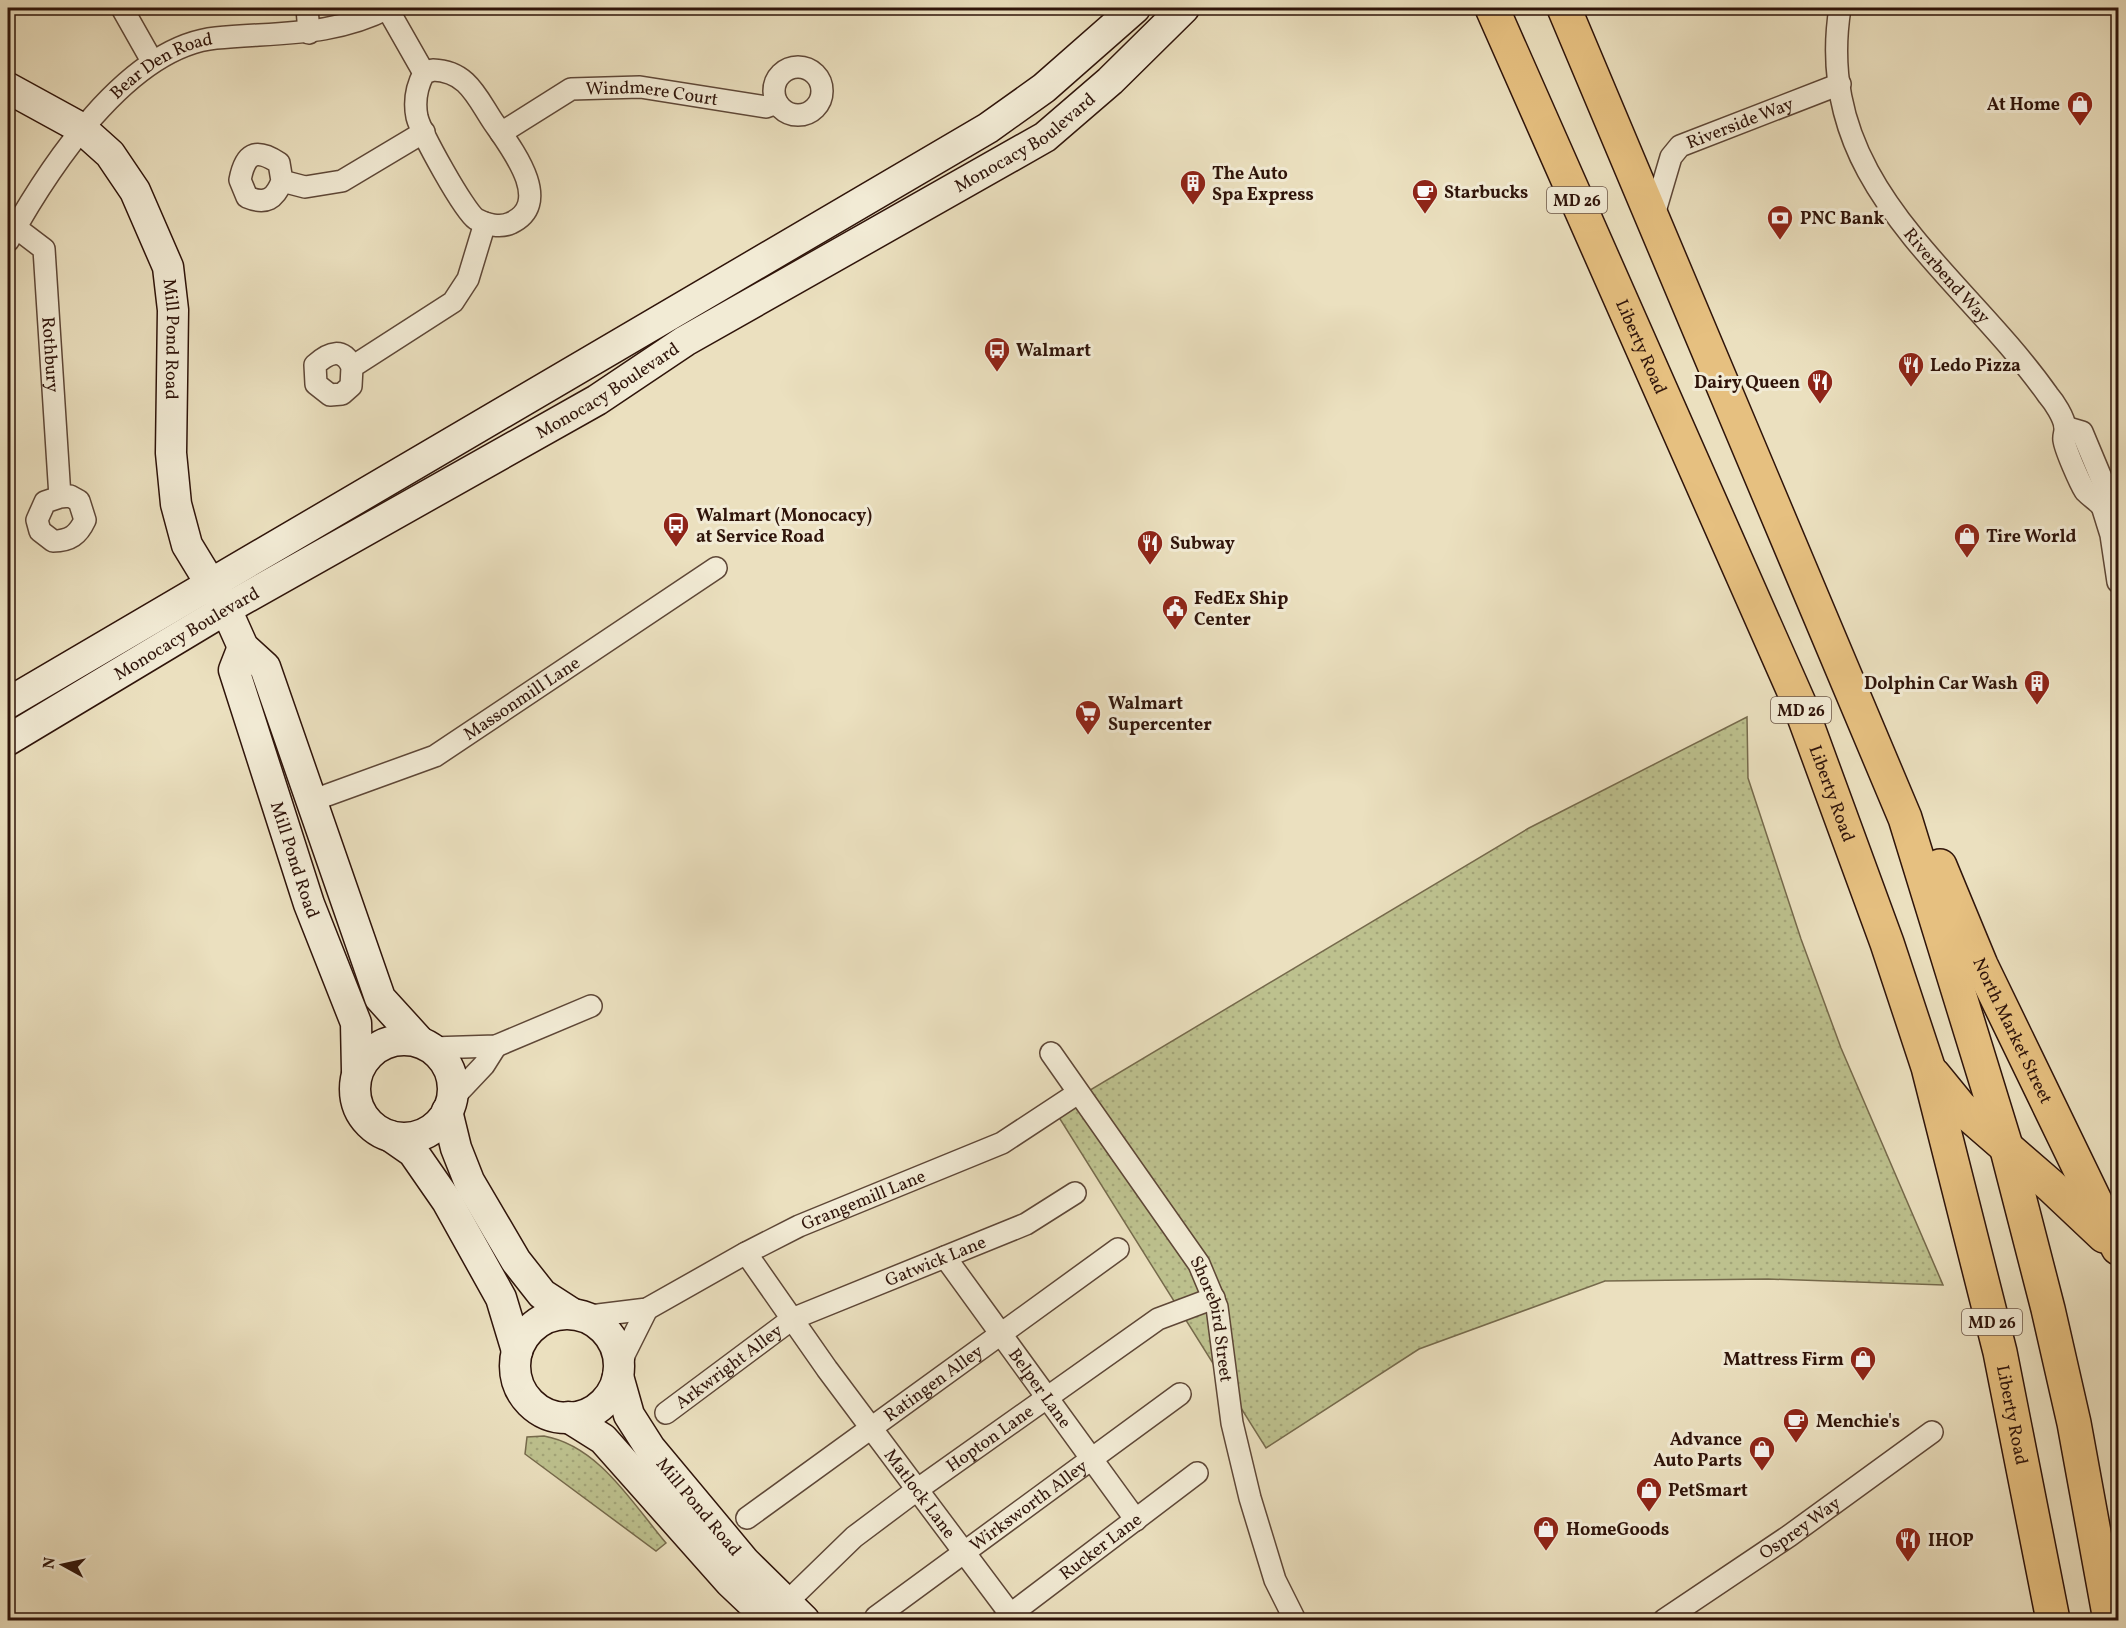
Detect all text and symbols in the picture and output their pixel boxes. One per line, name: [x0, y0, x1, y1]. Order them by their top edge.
street label: Bear Den Road: [105, 28, 215, 106]
street label: Windmere Court: [585, 76, 720, 113]
street label: Monocacy Boulevard: [950, 88, 1102, 200]
shop icon: At Home: [2065, 89, 2095, 127]
street label: Riverside Way: [1683, 92, 1798, 156]
place label: At Home: [1987, 93, 2060, 118]
place label: The Auto Spa Express: [1212, 162, 1314, 208]
building icon: The Auto Spa Express: [1178, 168, 1208, 206]
cafe icon: Starbucks: [1410, 177, 1440, 215]
place label: Starbucks: [1444, 181, 1528, 206]
road number: MD 26: [1547, 187, 1607, 213]
bank icon: PNC Bank: [1765, 203, 1795, 241]
place label: PNC Bank: [1800, 207, 1884, 232]
street label: Riverbend Way: [1896, 223, 1995, 330]
street label: Mill Pond Road: [155, 277, 184, 400]
street label: Liberty Road: [1608, 296, 1672, 398]
street label: Rothbury: [34, 316, 64, 393]
bus stop icon: Walmart: [982, 335, 1012, 373]
street label: Monocacy Boulevard: [532, 337, 685, 446]
place label: Walmart: [1016, 339, 1091, 364]
restaurant icon: Ledo Pizza: [1896, 350, 1926, 388]
place label: Ledo Pizza: [1930, 354, 2021, 379]
restaurant icon: Dairy Queen: [1805, 367, 1835, 405]
place label: Dairy Queen: [1694, 371, 1800, 396]
place label: Walmart (Monocacy) at Service Road: [696, 504, 872, 550]
bus stop icon: Walmart (Monocacy) at Service Road: [661, 510, 691, 548]
shop icon: Tire World: [1952, 521, 1982, 559]
place label: Tire World: [1986, 525, 2077, 550]
restaurant icon: Subway: [1135, 528, 1165, 566]
place label: Subway: [1170, 532, 1235, 557]
street label: Monocacy Boulevard: [110, 582, 264, 687]
place label: FedEx Ship Center: [1194, 587, 1288, 633]
public building icon: FedEx Ship Center: [1160, 593, 1190, 631]
street label: Massonmill Lane: [459, 651, 586, 747]
building icon: Dolphin Car Wash: [2022, 668, 2052, 706]
place label: Dolphin Car Wash: [1864, 672, 2018, 697]
place label: Walmart Supercenter: [1108, 692, 1212, 738]
road number: MD 26: [1771, 697, 1831, 723]
supermarket icon: Walmart Supercenter: [1073, 698, 1103, 736]
street label: Liberty Road: [1802, 742, 1860, 846]
street label: Mill Pond Road: [263, 799, 324, 922]
street label: North Market Street: [1965, 954, 2057, 1109]
street label: Grangemill Lane: [798, 1165, 930, 1238]
street label: Gatwick Lane: [882, 1230, 990, 1294]
street label: Shorebird Street: [1183, 1251, 1238, 1384]
road number: MD 26: [1962, 1309, 2022, 1335]
street label: Arkwright Alley: [670, 1319, 789, 1416]
street label: Ratingen Alley: [879, 1340, 989, 1429]
street label: Belper Lane: [1001, 1344, 1077, 1434]
shop icon: Mattress Firm: [1848, 1344, 1878, 1382]
place label: Mattress Firm: [1723, 1348, 1844, 1373]
street label: Liberty Road: [1989, 1363, 2033, 1467]
street label: Hopton Lane: [942, 1400, 1039, 1479]
cafe icon: Menchie's: [1781, 1406, 1811, 1444]
place label: Menchie's: [1816, 1410, 1900, 1435]
place label: Advance Auto Parts: [1653, 1428, 1742, 1474]
shop icon: Advance Auto Parts: [1747, 1434, 1777, 1472]
street label: Matlock Lane: [877, 1444, 961, 1544]
street label: Mill Pond Road: [649, 1453, 746, 1562]
street label: Wirksworth Alley: [965, 1455, 1094, 1558]
shop icon: PetSmart: [1634, 1475, 1664, 1513]
place label: PetSmart: [1668, 1479, 1748, 1504]
street label: Osprey Way: [1755, 1491, 1846, 1566]
street label: Rucker Lane: [1055, 1508, 1148, 1587]
shop icon: HomeGoods: [1531, 1514, 1561, 1552]
place label: HomeGoods: [1566, 1518, 1669, 1543]
restaurant icon: IHOP: [1893, 1525, 1923, 1563]
place label: IHOP: [1928, 1529, 1974, 1554]
north arrow: [33, 1535, 93, 1595]
text: N: [38, 1556, 62, 1570]

